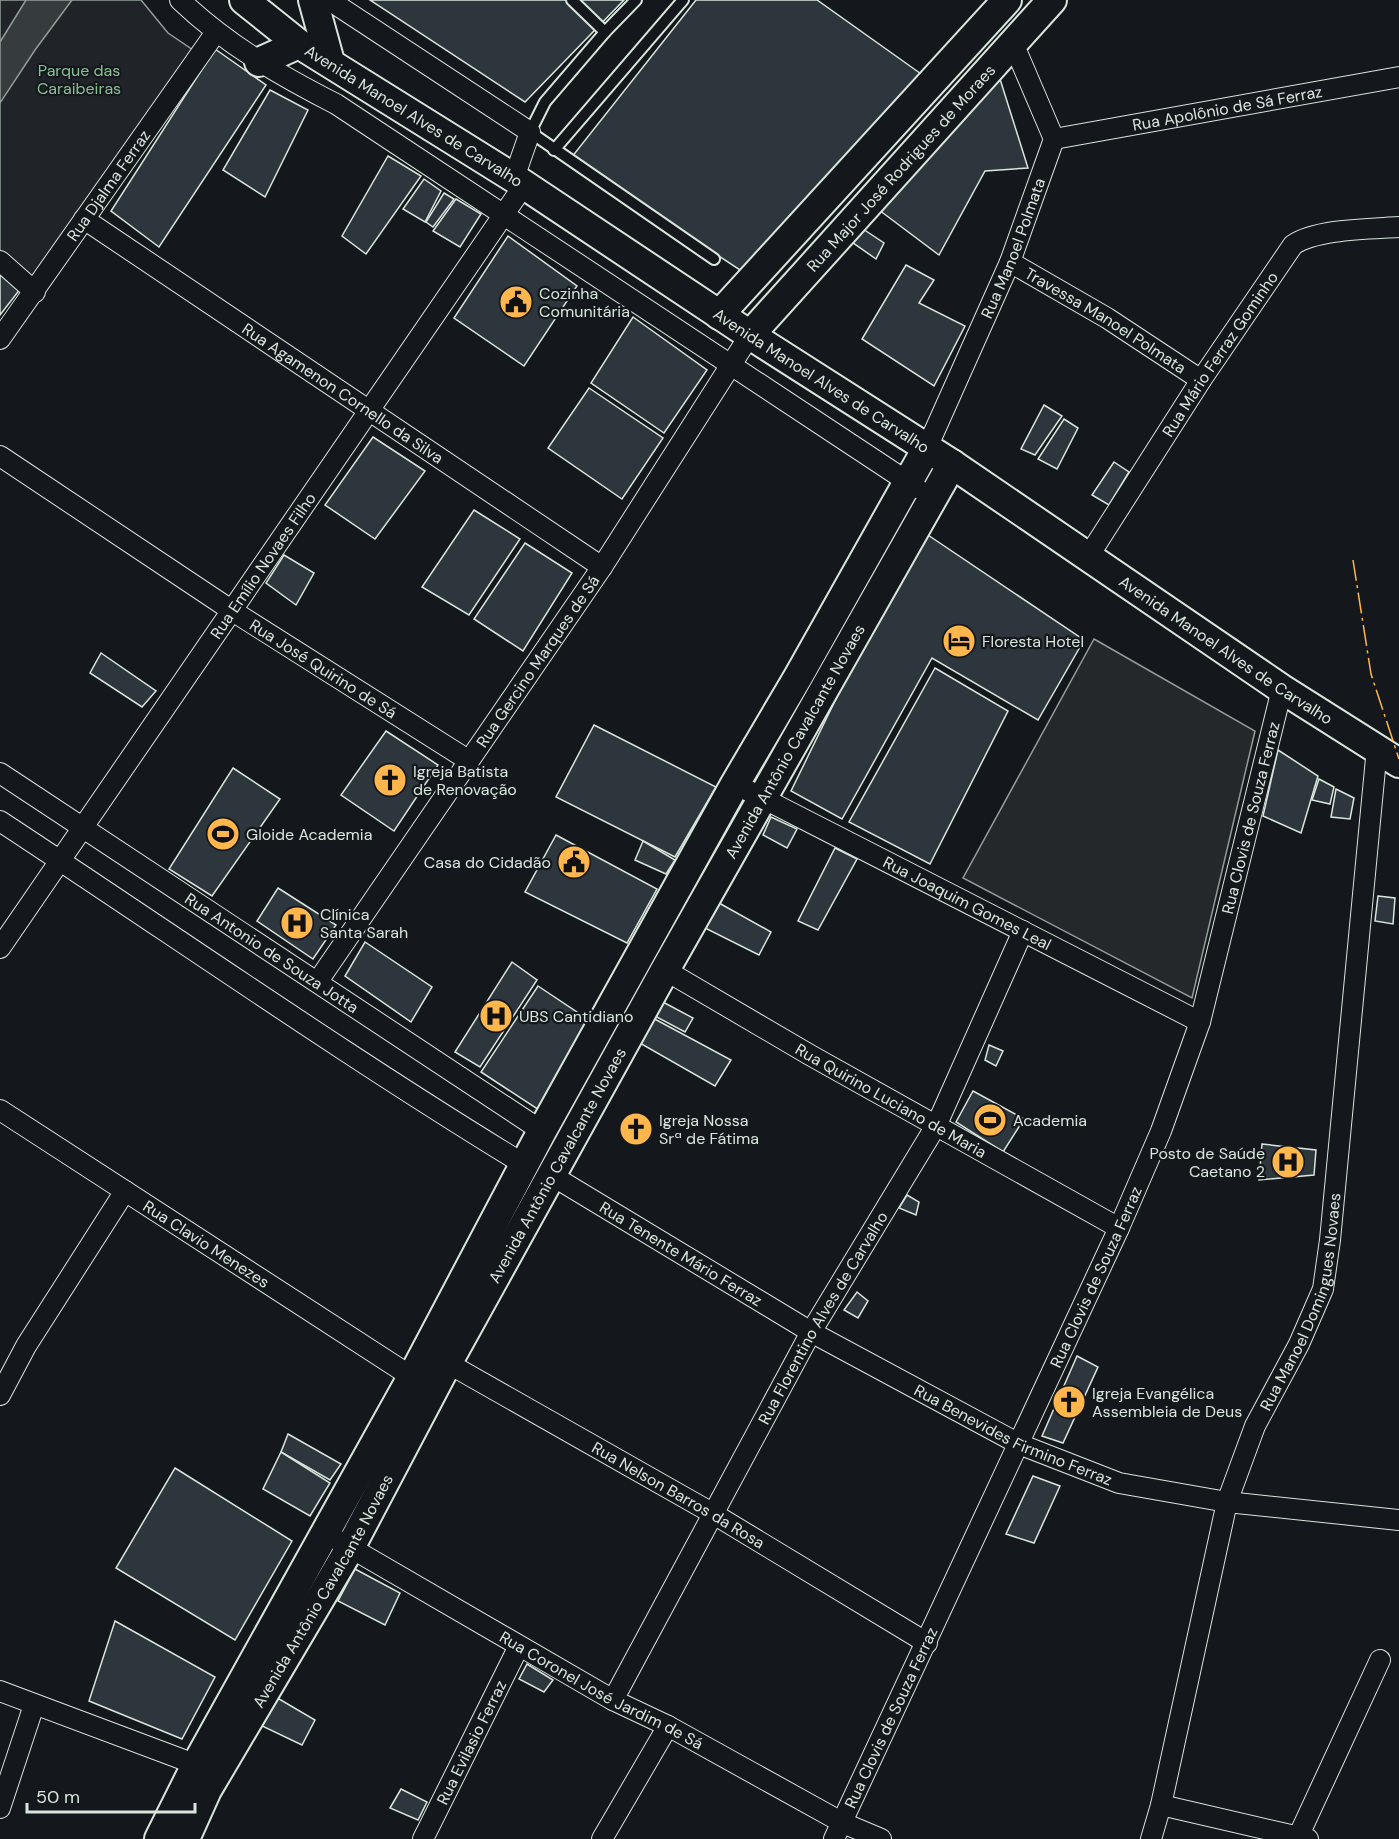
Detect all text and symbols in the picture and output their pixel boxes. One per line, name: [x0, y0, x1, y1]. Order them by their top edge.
street label: Avenida Manoel Alves de Carvalho: [301, 40, 527, 192]
park label: Parque das Caraibeiras: [37, 60, 121, 99]
street label: Rua Major José Rodrigues de Moraes: [802, 60, 1000, 276]
street label: Rua Apolônio de Sá Ferraz: [1131, 81, 1324, 136]
street label: Rua Djalma Ferraz: [62, 126, 155, 245]
street label: Rua Manoel Polmata: [976, 175, 1050, 322]
street label: Travessa Manoel Polmata: [1021, 263, 1190, 378]
street label: Rua Mário Ferraz Gominho: [1157, 268, 1283, 441]
place label: Cozinha Comunitária: [539, 283, 630, 322]
public building icon: Cozinha Comunitária: [498, 284, 534, 320]
street label: Avenida Manoel Alves de Carvalho: [709, 304, 933, 458]
street label: Rua Agamenon Cornello da Silva: [238, 318, 447, 468]
street label: Rua Emílio Novaes Filho: [206, 489, 321, 643]
street label: Rua Gercino Marques de Sá: [471, 571, 604, 752]
street label: Avenida Manoel Alves de Carvalho: [1115, 571, 1337, 729]
street label: Rua José Quirino de Sá: [246, 615, 401, 723]
street label: Avenida Antônio Cavalcante Novaes: [720, 621, 870, 862]
hotel icon: Floresta Hotel: [941, 623, 977, 659]
place label: Floresta Hotel: [982, 631, 1084, 652]
street label: Rua Clovis de Souza Ferraz: [1217, 720, 1285, 916]
place label: Igreja Batista de Renovação: [413, 761, 517, 800]
church icon: Igreja Batista de Renovação: [372, 762, 408, 798]
sports icon: Gloide Academia: [205, 816, 241, 852]
place label: Gloide Academia: [246, 824, 372, 845]
public building icon: Casa do Cidadão: [556, 844, 592, 880]
place label: Casa do Cidadão: [424, 852, 551, 873]
street label: Rua Joaquim Gomes Leal: [879, 852, 1055, 955]
street label: Rua Antonio de Souza Jotta: [181, 888, 363, 1018]
place label: Clínica Santa Sarah: [320, 904, 408, 943]
hospital icon: Clínica Santa Sarah: [279, 905, 315, 941]
hospital icon: UBS Cantidiano: [478, 998, 514, 1034]
place label: UBS Cantidiano: [519, 1006, 633, 1027]
street label: Rua Quirino Luciano de Maria: [791, 1039, 990, 1163]
street label: Avenida Antônio Cavalcante Novaes: [484, 1044, 631, 1287]
sports icon: Academia: [972, 1102, 1008, 1138]
place label: Igreja Nossa Srª de Fátima: [659, 1110, 759, 1149]
place label: Academia: [1013, 1110, 1087, 1131]
church icon: Igreja Nossa Srª de Fátima: [618, 1111, 654, 1147]
place label: Posto de Saúde Caetano 2: [1150, 1143, 1265, 1182]
hospital icon: Posto de Saúde Caetano 2: [1270, 1144, 1306, 1180]
street label: Rua Clovis de Souza Ferraz: [1045, 1183, 1147, 1371]
street label: Rua Manoel Domingues Novaes: [1255, 1192, 1345, 1414]
street label: Rua Clavio Menezes: [139, 1196, 273, 1293]
street label: Rua Tenente Mário Ferraz: [596, 1197, 766, 1311]
street label: Rua Florentino Alves de Carvalho: [753, 1208, 893, 1428]
street label: Rua Benevides Firmino Ferraz: [910, 1380, 1115, 1490]
place label: Igreja Evangélica Assembleia de Deus: [1092, 1383, 1242, 1422]
church icon: Igreja Evangélica Assembleia de Deus: [1051, 1384, 1087, 1420]
street label: Rua Nelson Barros da Rosa: [588, 1437, 769, 1553]
street label: Avenida Antônio Cavalcante Novaes: [248, 1471, 398, 1712]
street label: Rua Clovis de Souza Ferraz: [840, 1624, 942, 1812]
street label: Rua Coronel José Jardim de Sá: [496, 1626, 707, 1754]
street label: Rua Evilasio Ferraz: [432, 1677, 511, 1808]
scale bar: [27, 1776, 195, 1814]
text: 50 m: [36, 1785, 80, 1809]

